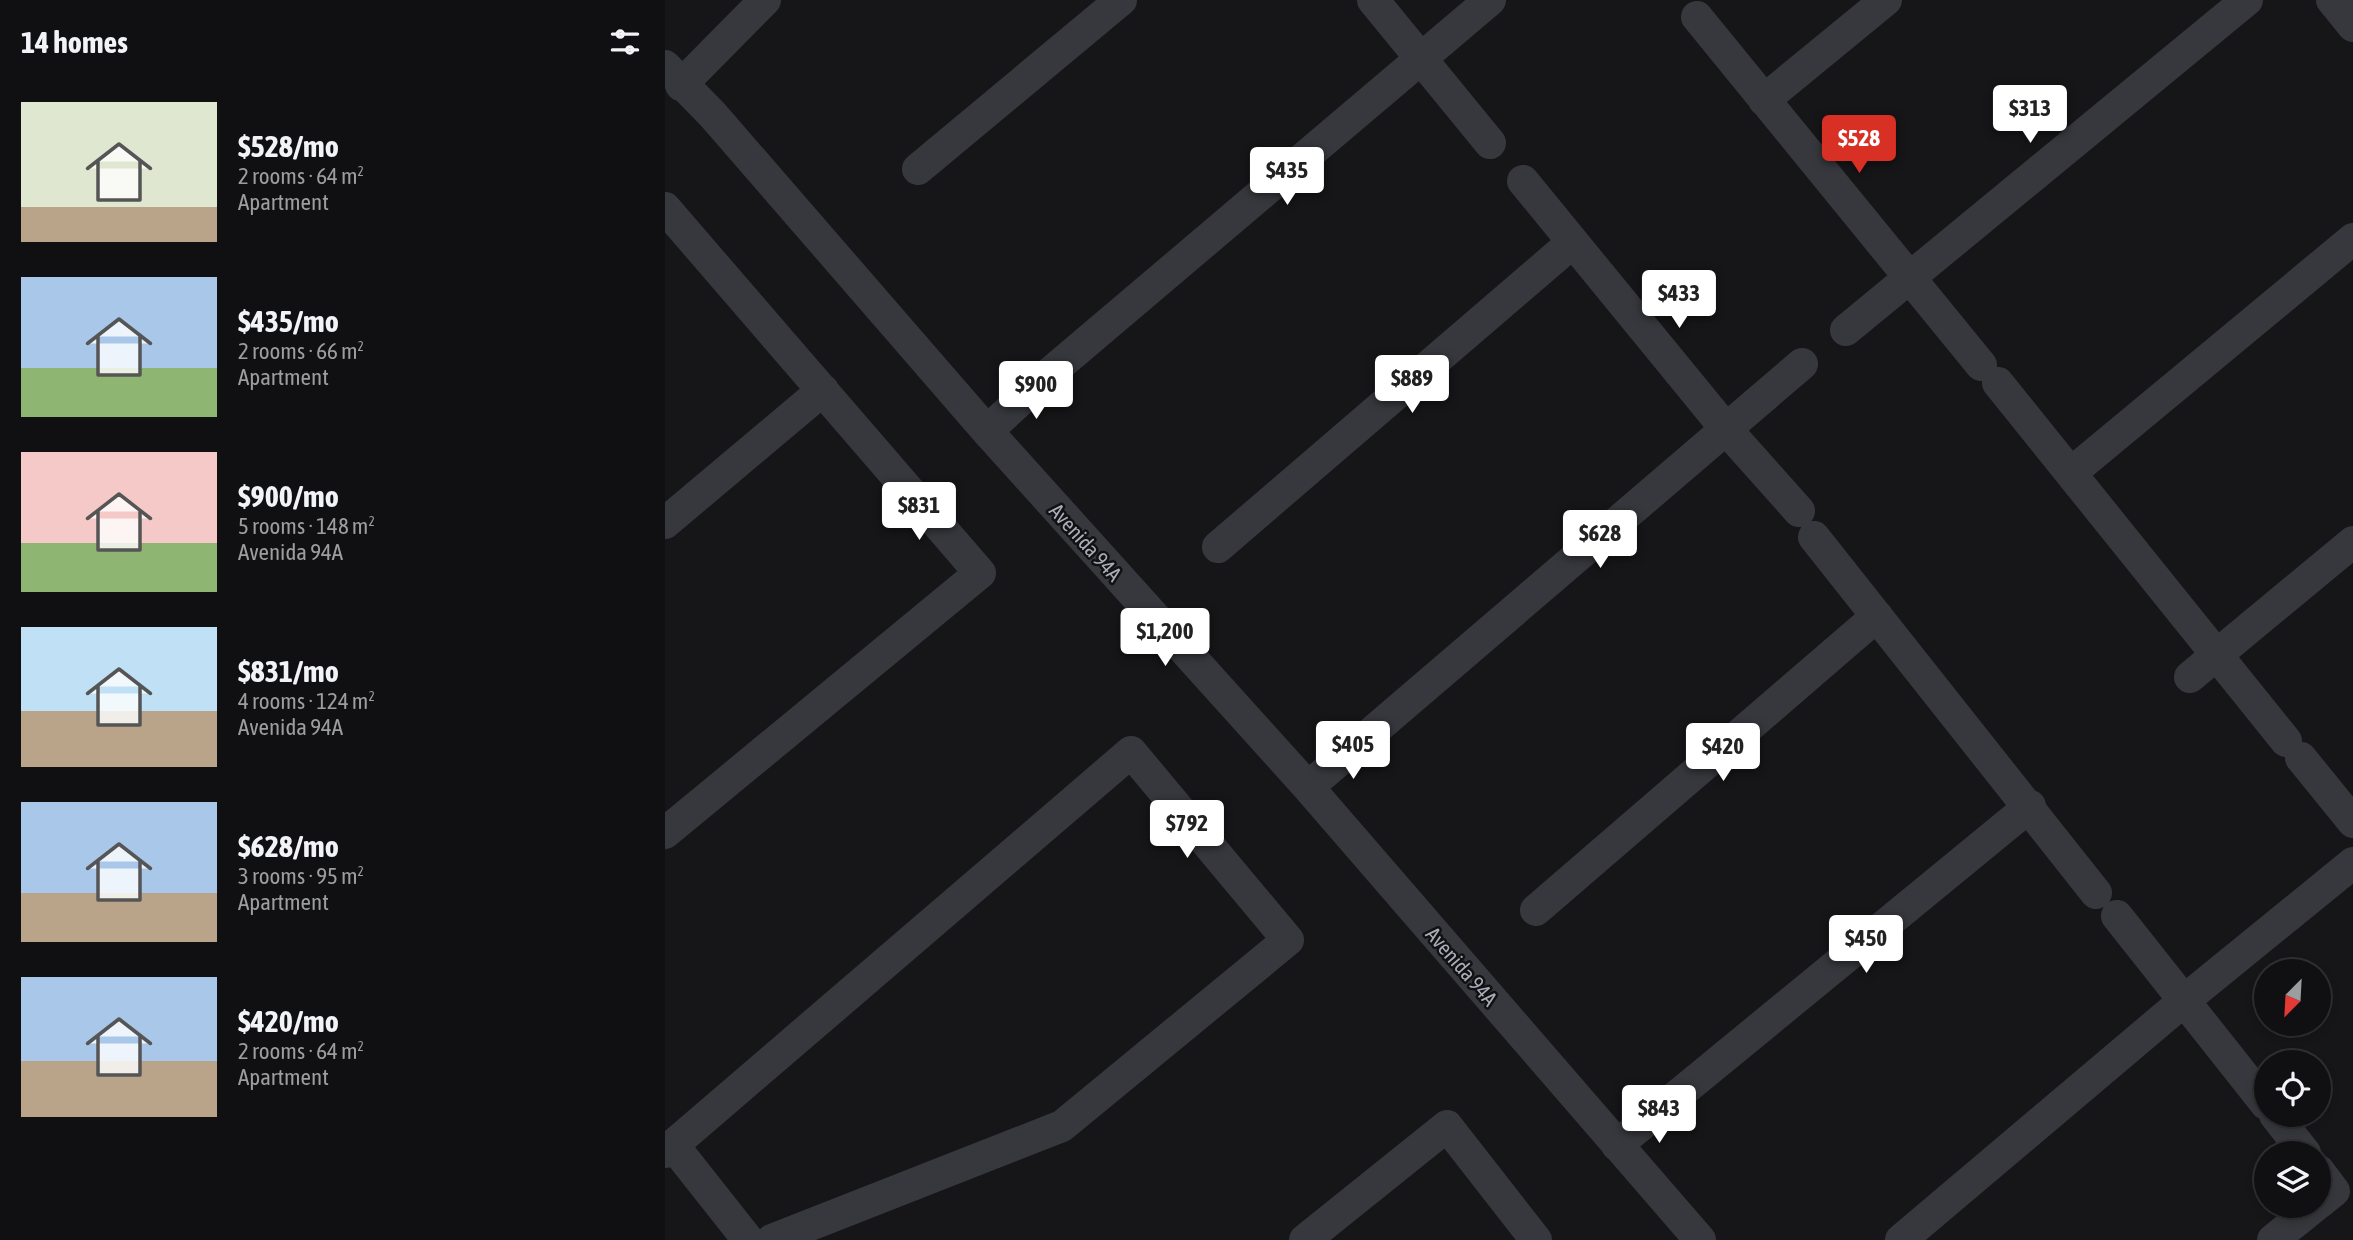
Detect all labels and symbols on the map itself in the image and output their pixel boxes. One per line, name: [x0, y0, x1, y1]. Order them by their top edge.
pin: $313: [1989, 86, 2071, 145]
pin: $528: [1818, 116, 1900, 175]
pin: $435: [1246, 148, 1328, 207]
pin: $433: [1638, 270, 1720, 330]
pin: $889: [1371, 356, 1453, 415]
pin: $900: [995, 362, 1077, 421]
pin: $831: [878, 482, 960, 542]
street label: Avenida 94A: [1045, 498, 1127, 586]
pin: $628: [1559, 510, 1641, 570]
pin: $1,200: [1108, 608, 1222, 668]
pin: $405: [1312, 722, 1394, 781]
pin: $420: [1682, 724, 1764, 783]
pin: $792: [1146, 800, 1228, 860]
pin: $450: [1825, 916, 1907, 975]
street label: Avenida 94A: [1421, 922, 1503, 1011]
north arrow: [2254, 959, 2331, 1036]
pin: $843: [1618, 1086, 1700, 1145]

